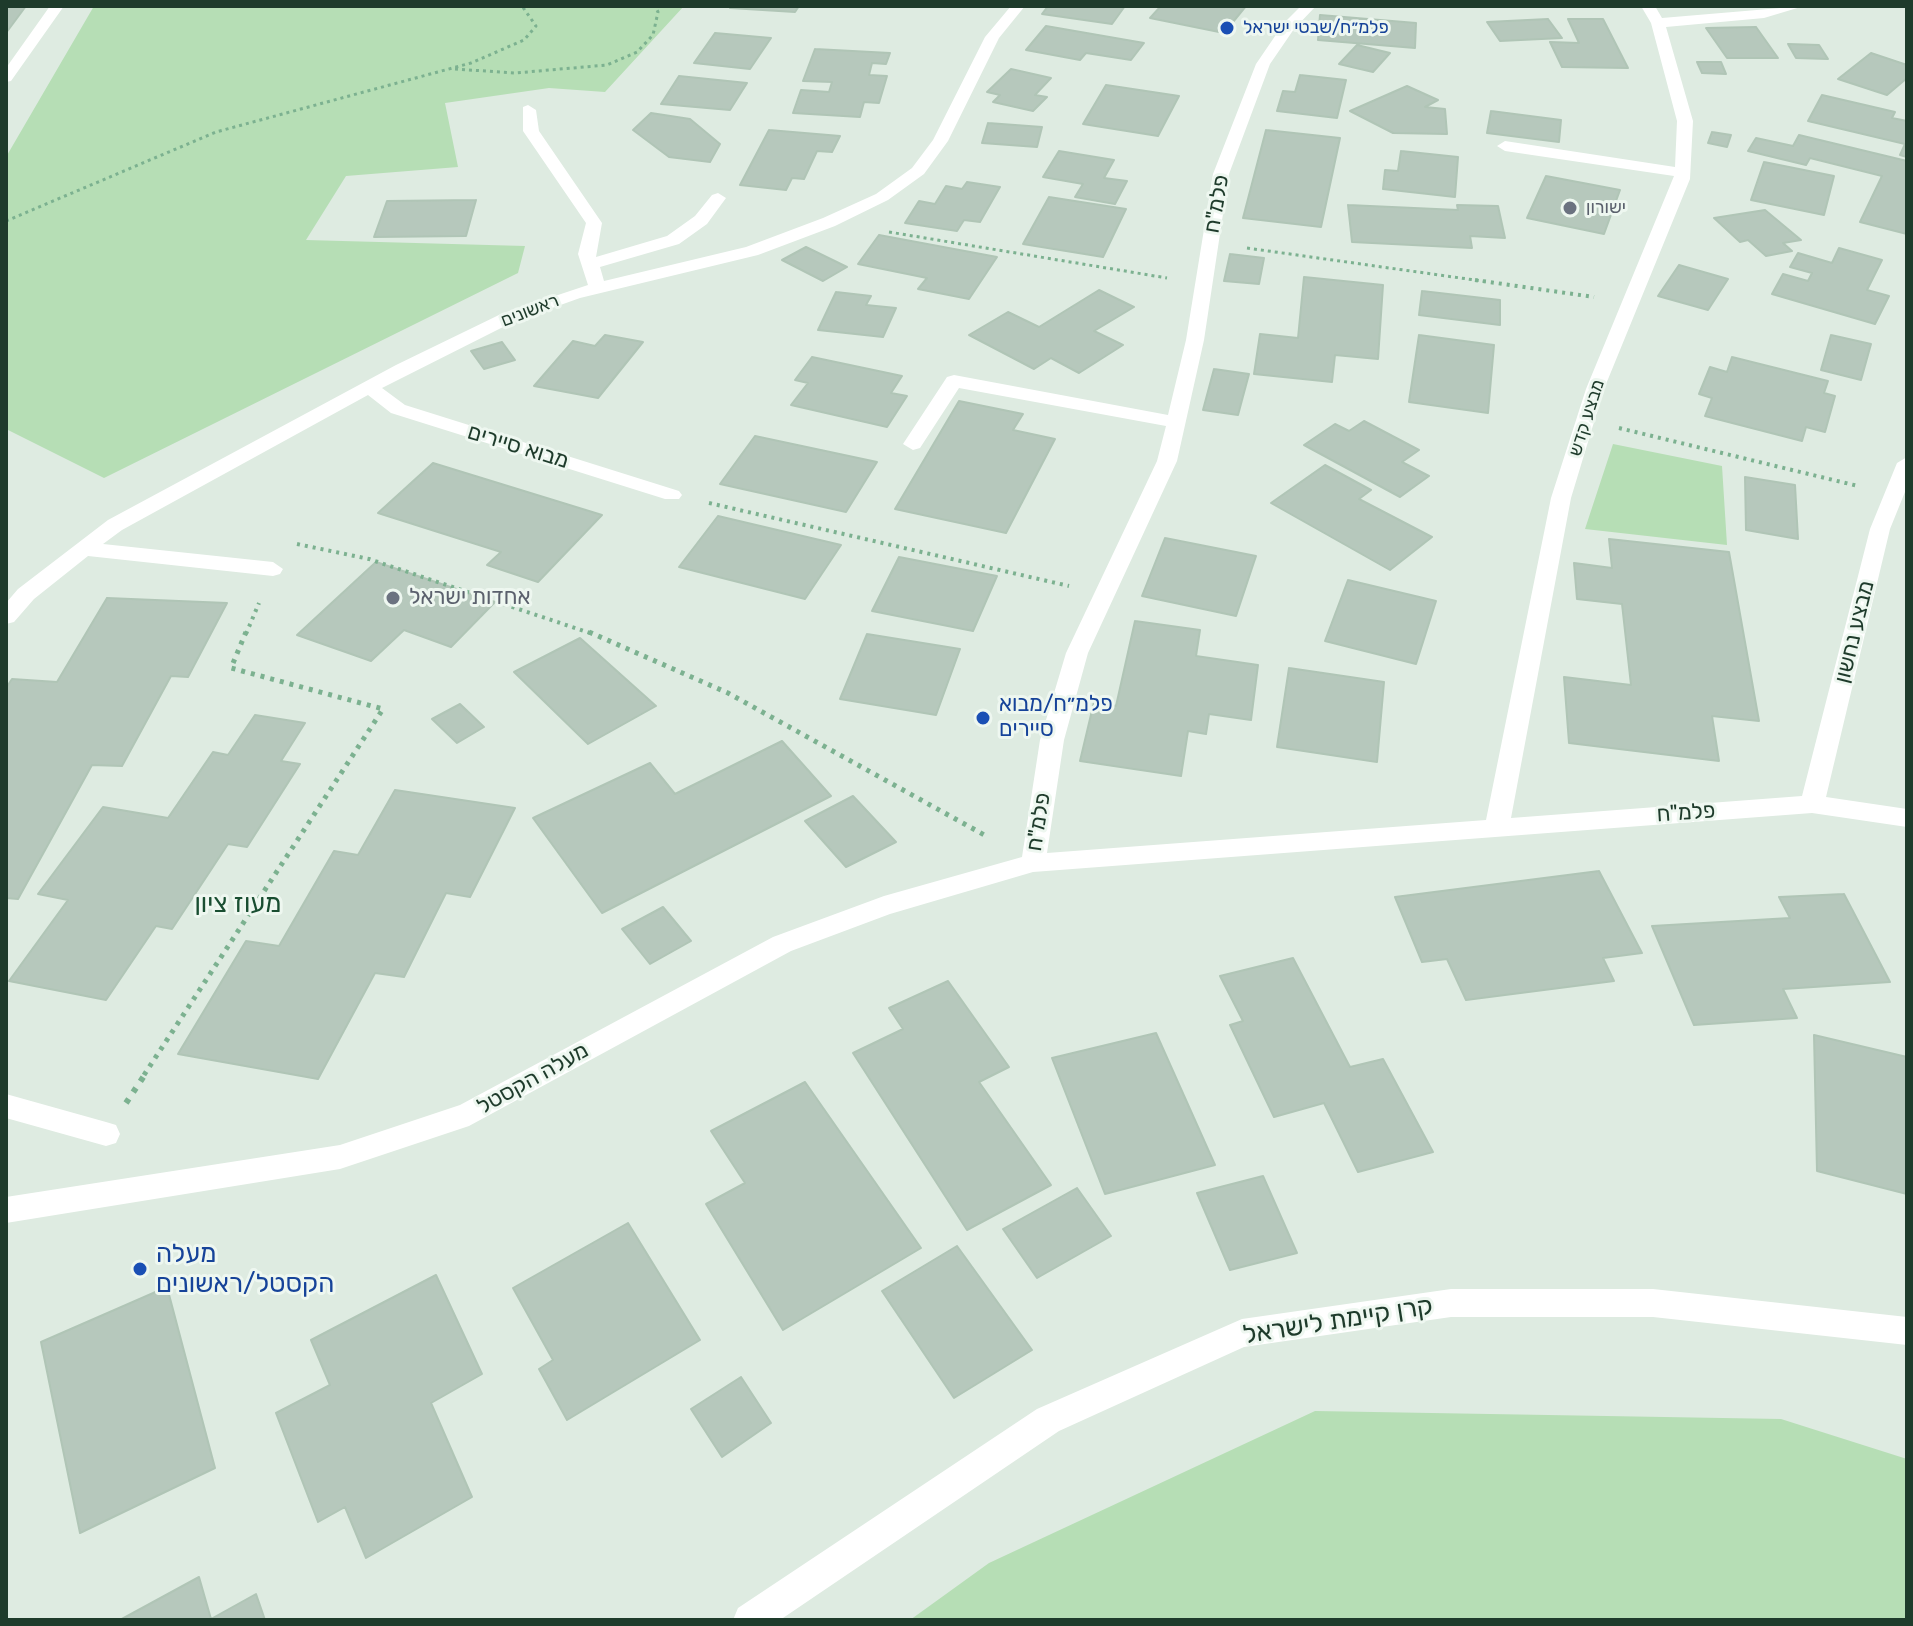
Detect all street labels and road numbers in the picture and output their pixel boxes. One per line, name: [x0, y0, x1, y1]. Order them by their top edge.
street label: פלמ"ח: [1199, 173, 1235, 235]
street label: ראשונים: [498, 290, 562, 332]
street label: מבצע קדש: [1564, 377, 1610, 459]
street label: מבוא סיירים: [464, 419, 572, 475]
street label: מבצע נחשון: [1830, 578, 1880, 686]
street label: פלמ"ח: [1021, 791, 1057, 853]
street label: פלמ"ח: [1656, 798, 1716, 828]
street label: מעלה הקסטל: [473, 1038, 593, 1120]
street label: קרן קיימת לישראל: [1241, 1291, 1435, 1351]

